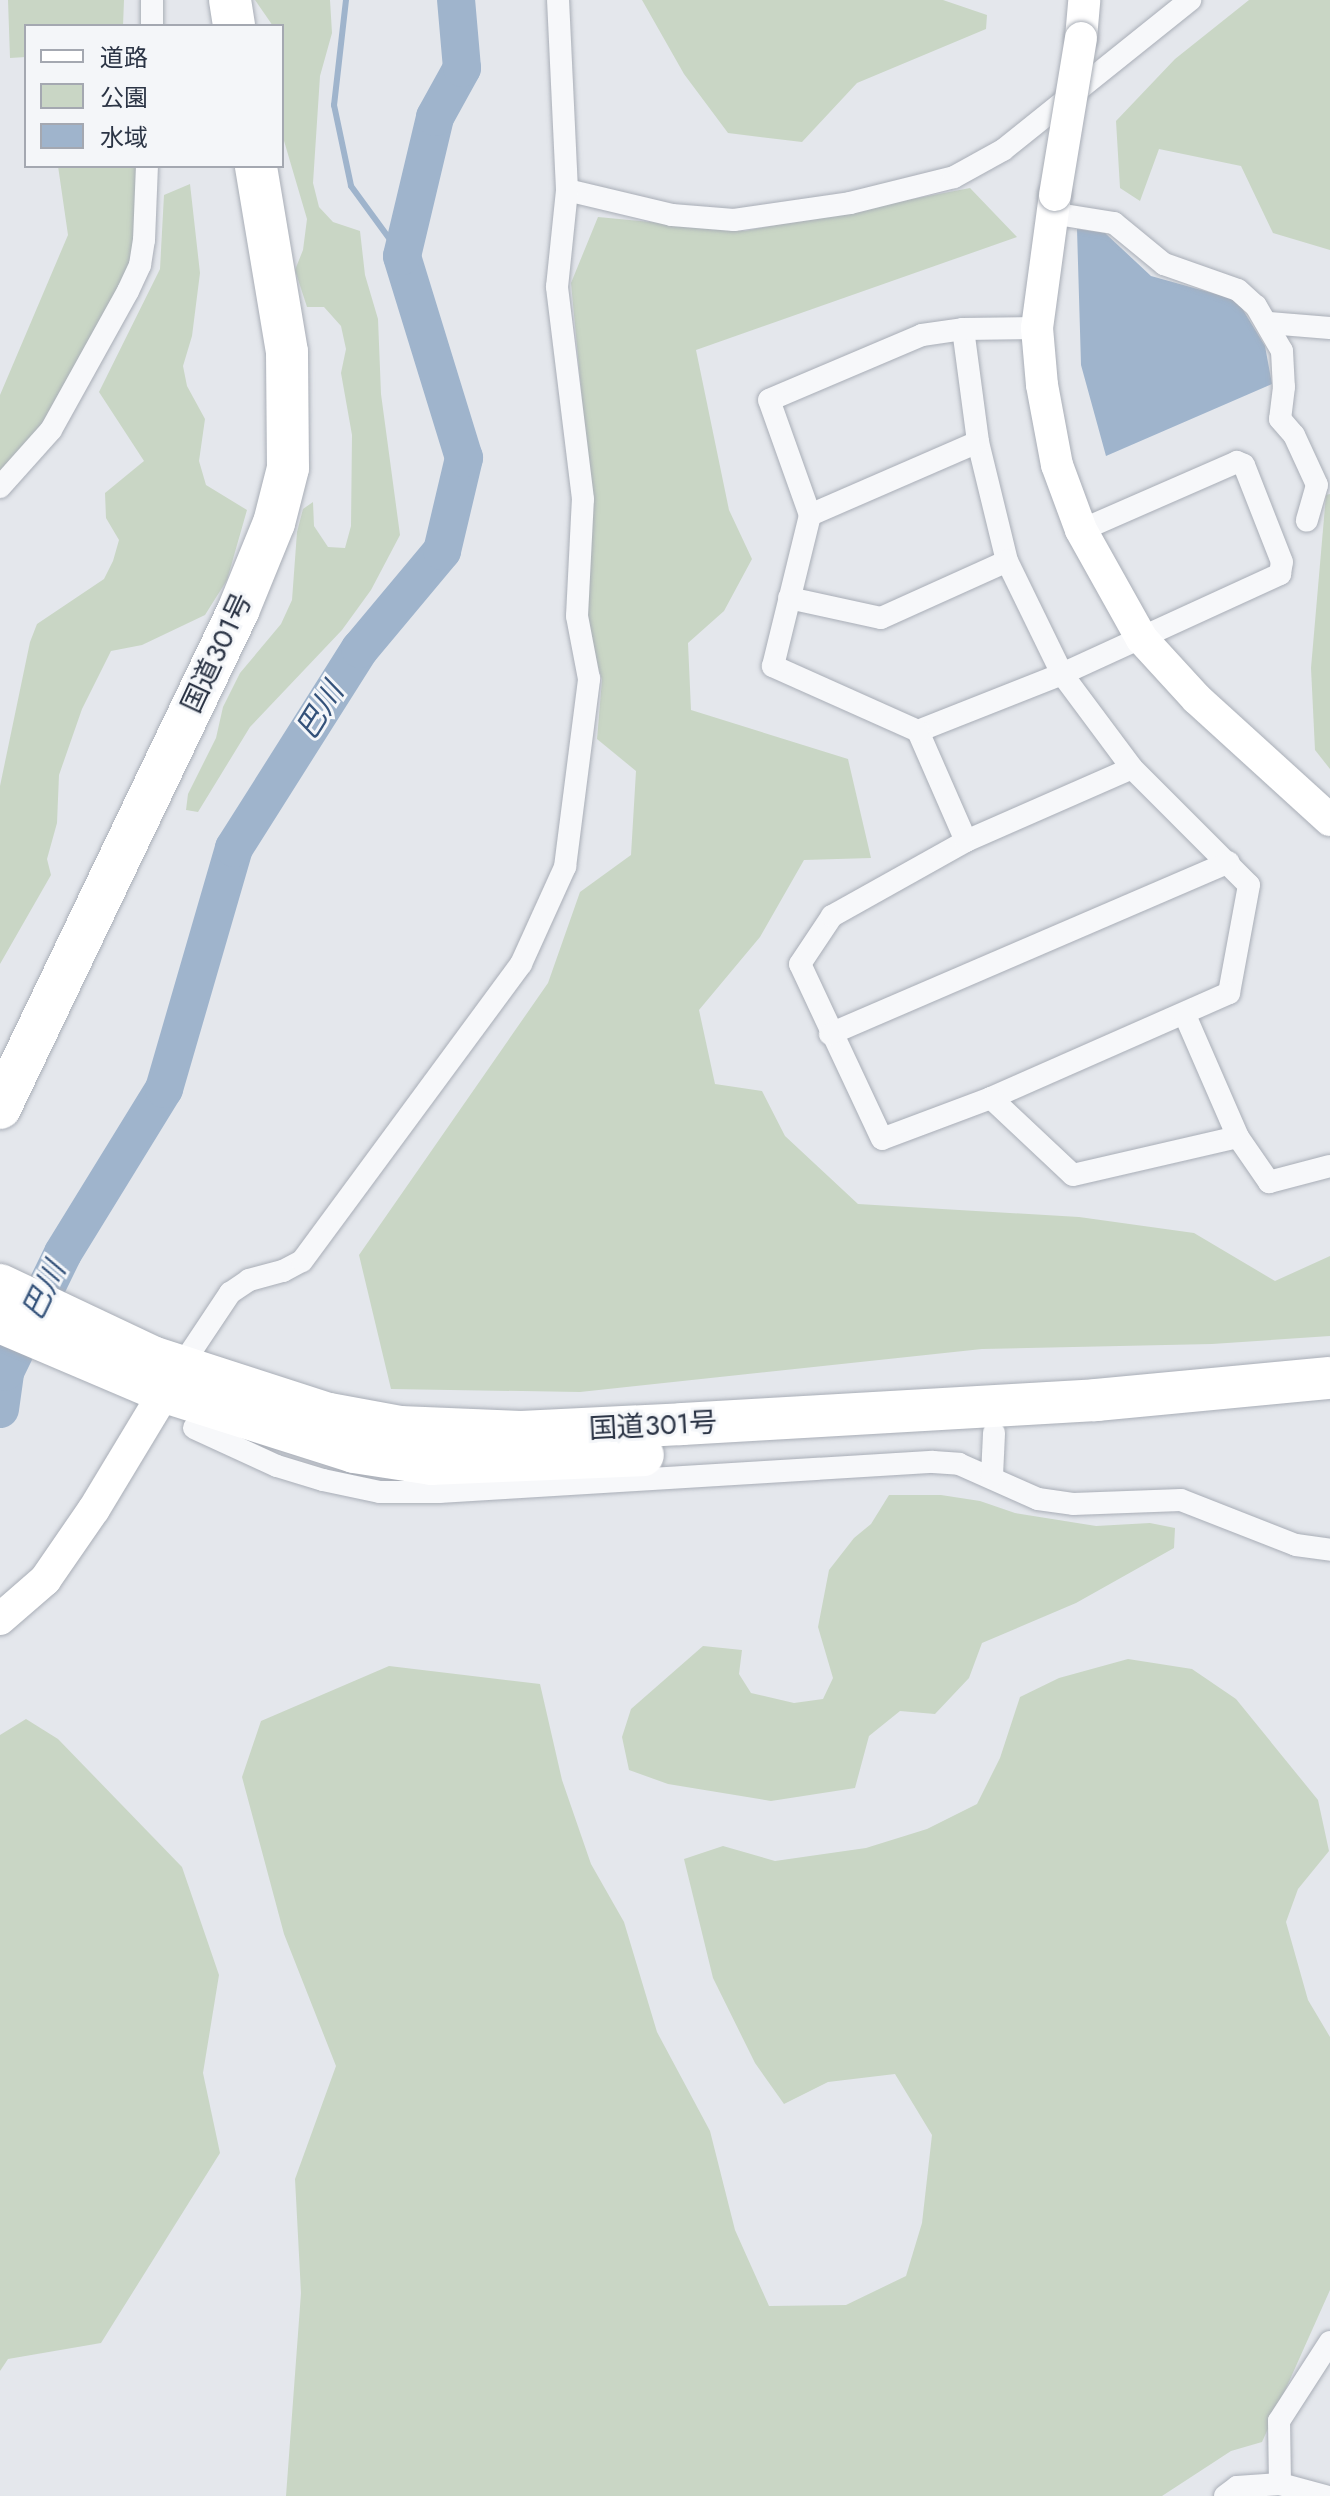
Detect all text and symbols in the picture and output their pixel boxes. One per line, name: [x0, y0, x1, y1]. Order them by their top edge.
legend: [24, 24, 284, 168]
text: 道路: [100, 40, 148, 75]
text: 公園: [100, 80, 148, 115]
text: 水域: [100, 120, 148, 155]
street label: 国道301号: [175, 588, 259, 718]
water label: 巴川: [289, 676, 351, 746]
water label: 巴川: [15, 1256, 73, 1326]
street label: 国道301号: [588, 1406, 718, 1446]

